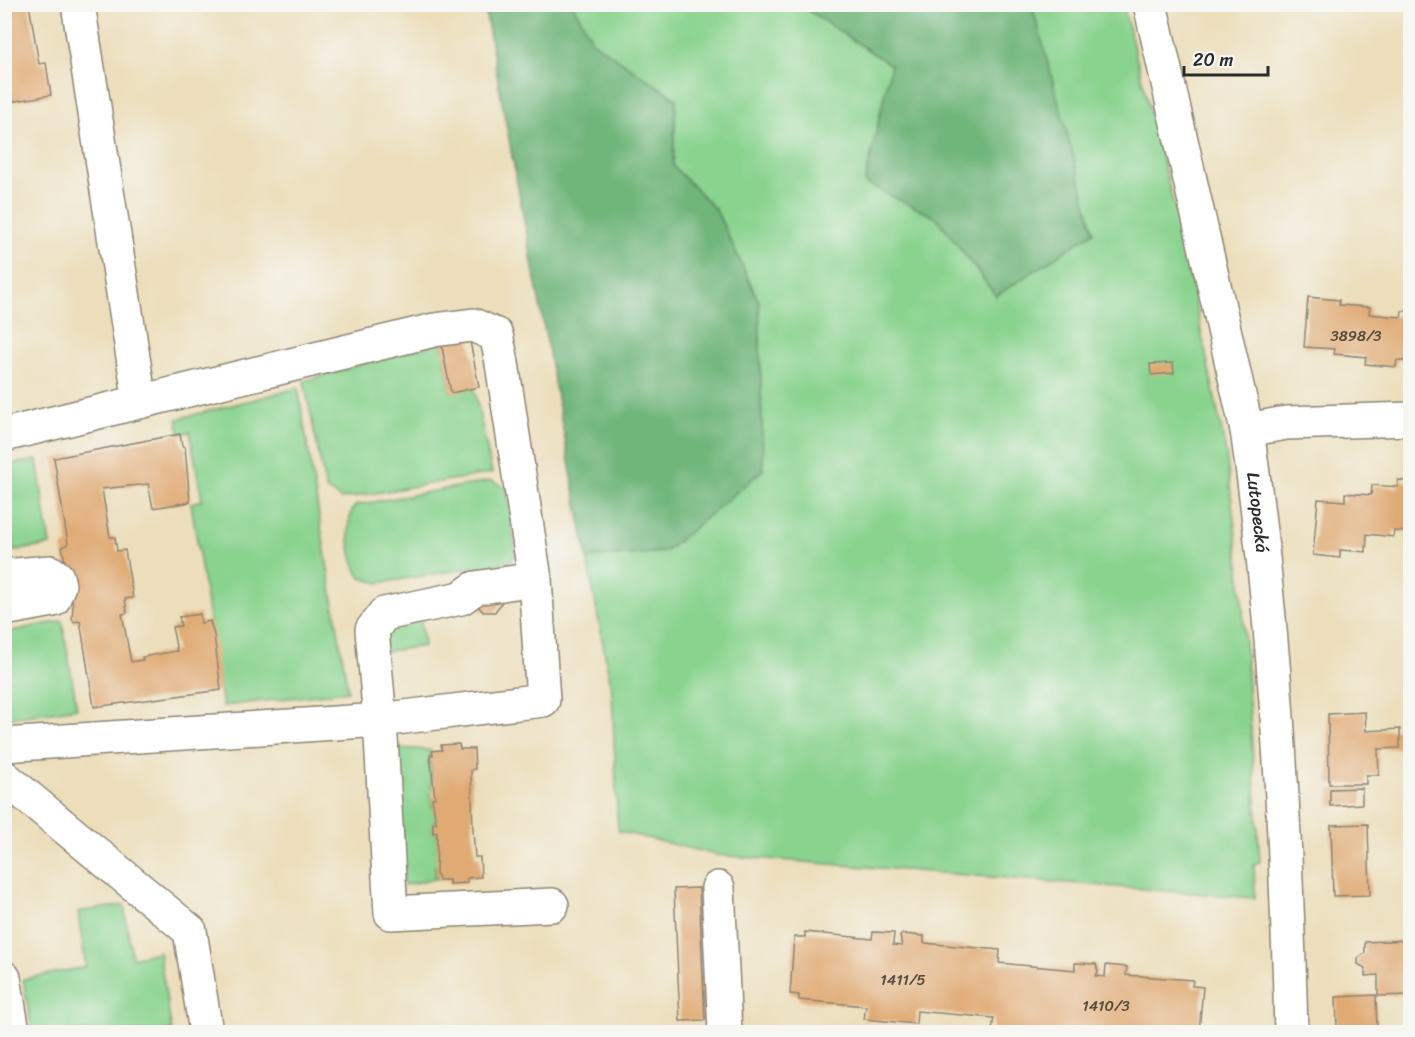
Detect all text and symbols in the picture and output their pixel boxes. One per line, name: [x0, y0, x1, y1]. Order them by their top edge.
scale bar: [1184, 39, 1268, 77]
text: 20 m: [1193, 44, 1233, 76]
house number: 3898/3: [1330, 323, 1382, 349]
street label: Lutopecká: [1237, 470, 1278, 554]
house number: 1411/5: [880, 967, 926, 993]
house number: 1410/3: [1082, 993, 1130, 1019]

